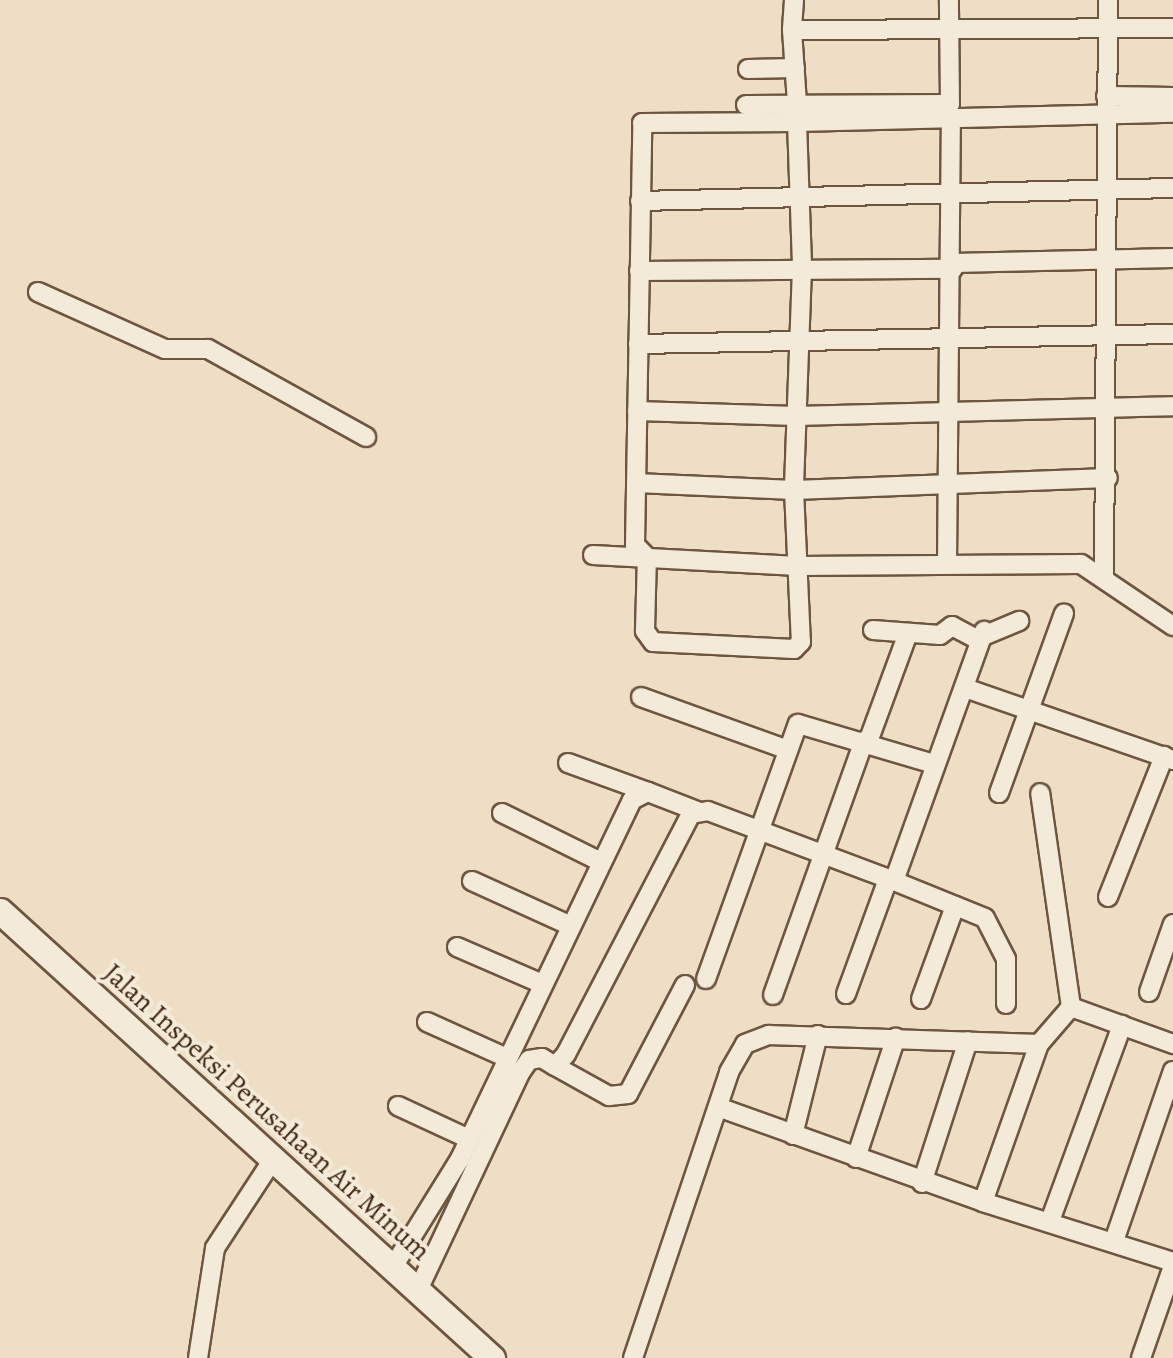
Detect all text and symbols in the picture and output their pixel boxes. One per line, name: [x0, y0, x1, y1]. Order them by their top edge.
street label: Jalan Inspeksi Perusahaan Air Minum: [97, 956, 437, 1268]

